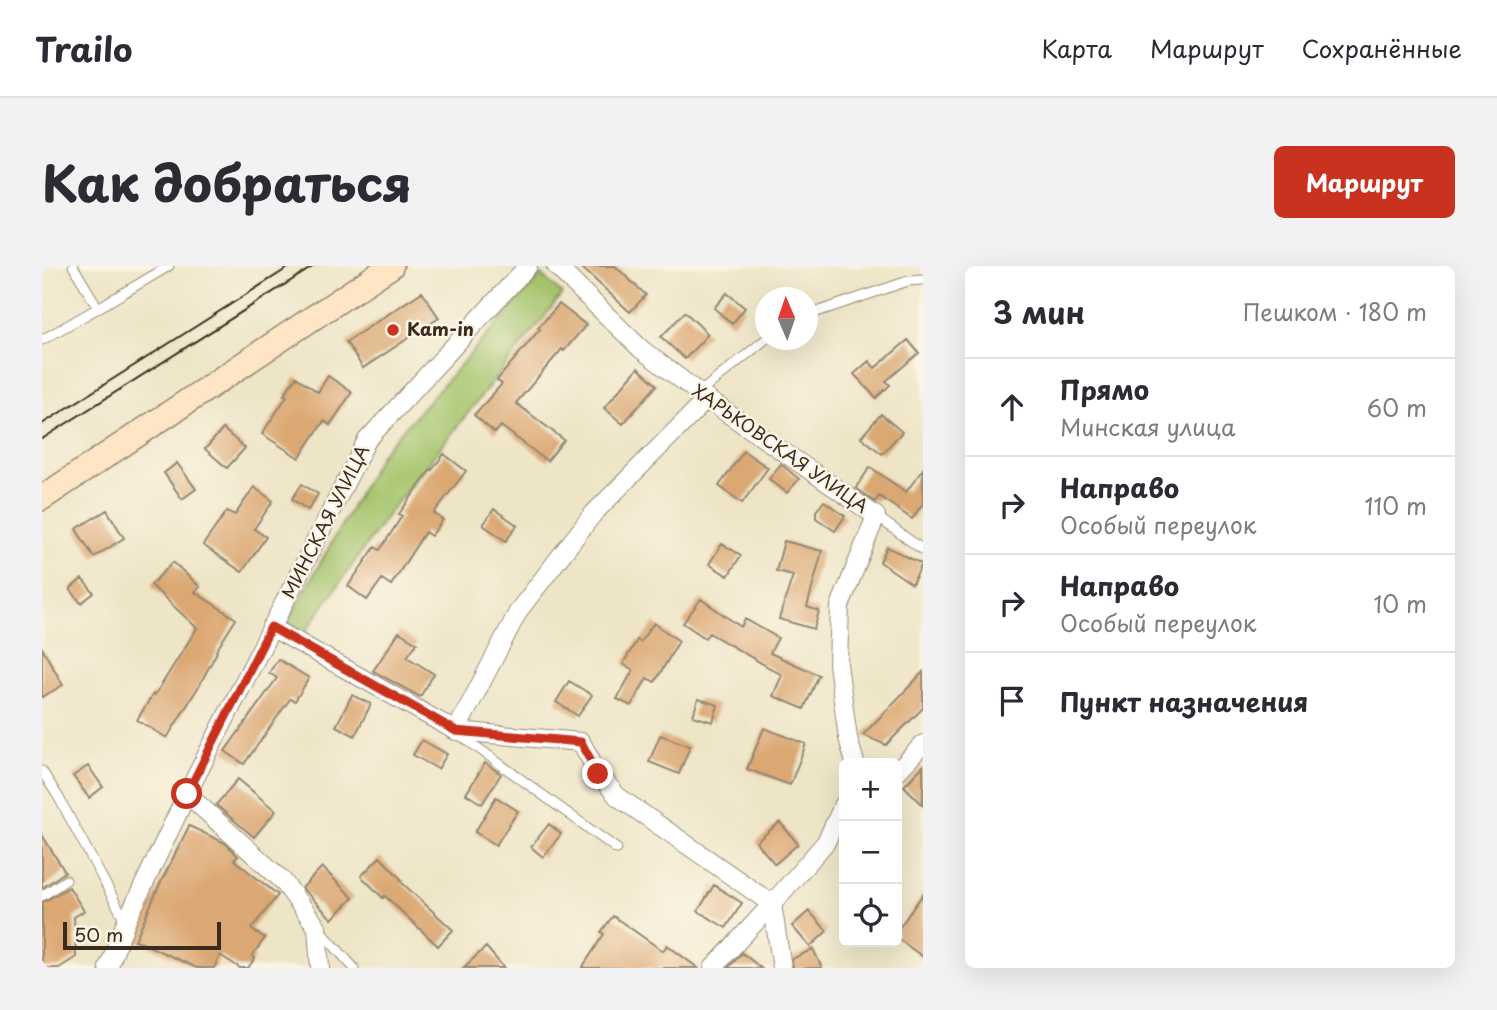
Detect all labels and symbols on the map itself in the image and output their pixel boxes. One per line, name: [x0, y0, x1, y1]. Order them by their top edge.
north arrow: [755, 287, 818, 350]
place label: Kam-in: [407, 315, 474, 342]
marker: Kam-in: [385, 322, 401, 338]
street label: ХАРЬКОВСКАЯ УЛИЦА: [687, 377, 874, 519]
street label: МИНСКАЯ УЛИЦА: [274, 439, 375, 603]
route end: [582, 758, 613, 789]
route start: [171, 778, 202, 809]
scale bar: [63, 919, 220, 951]

